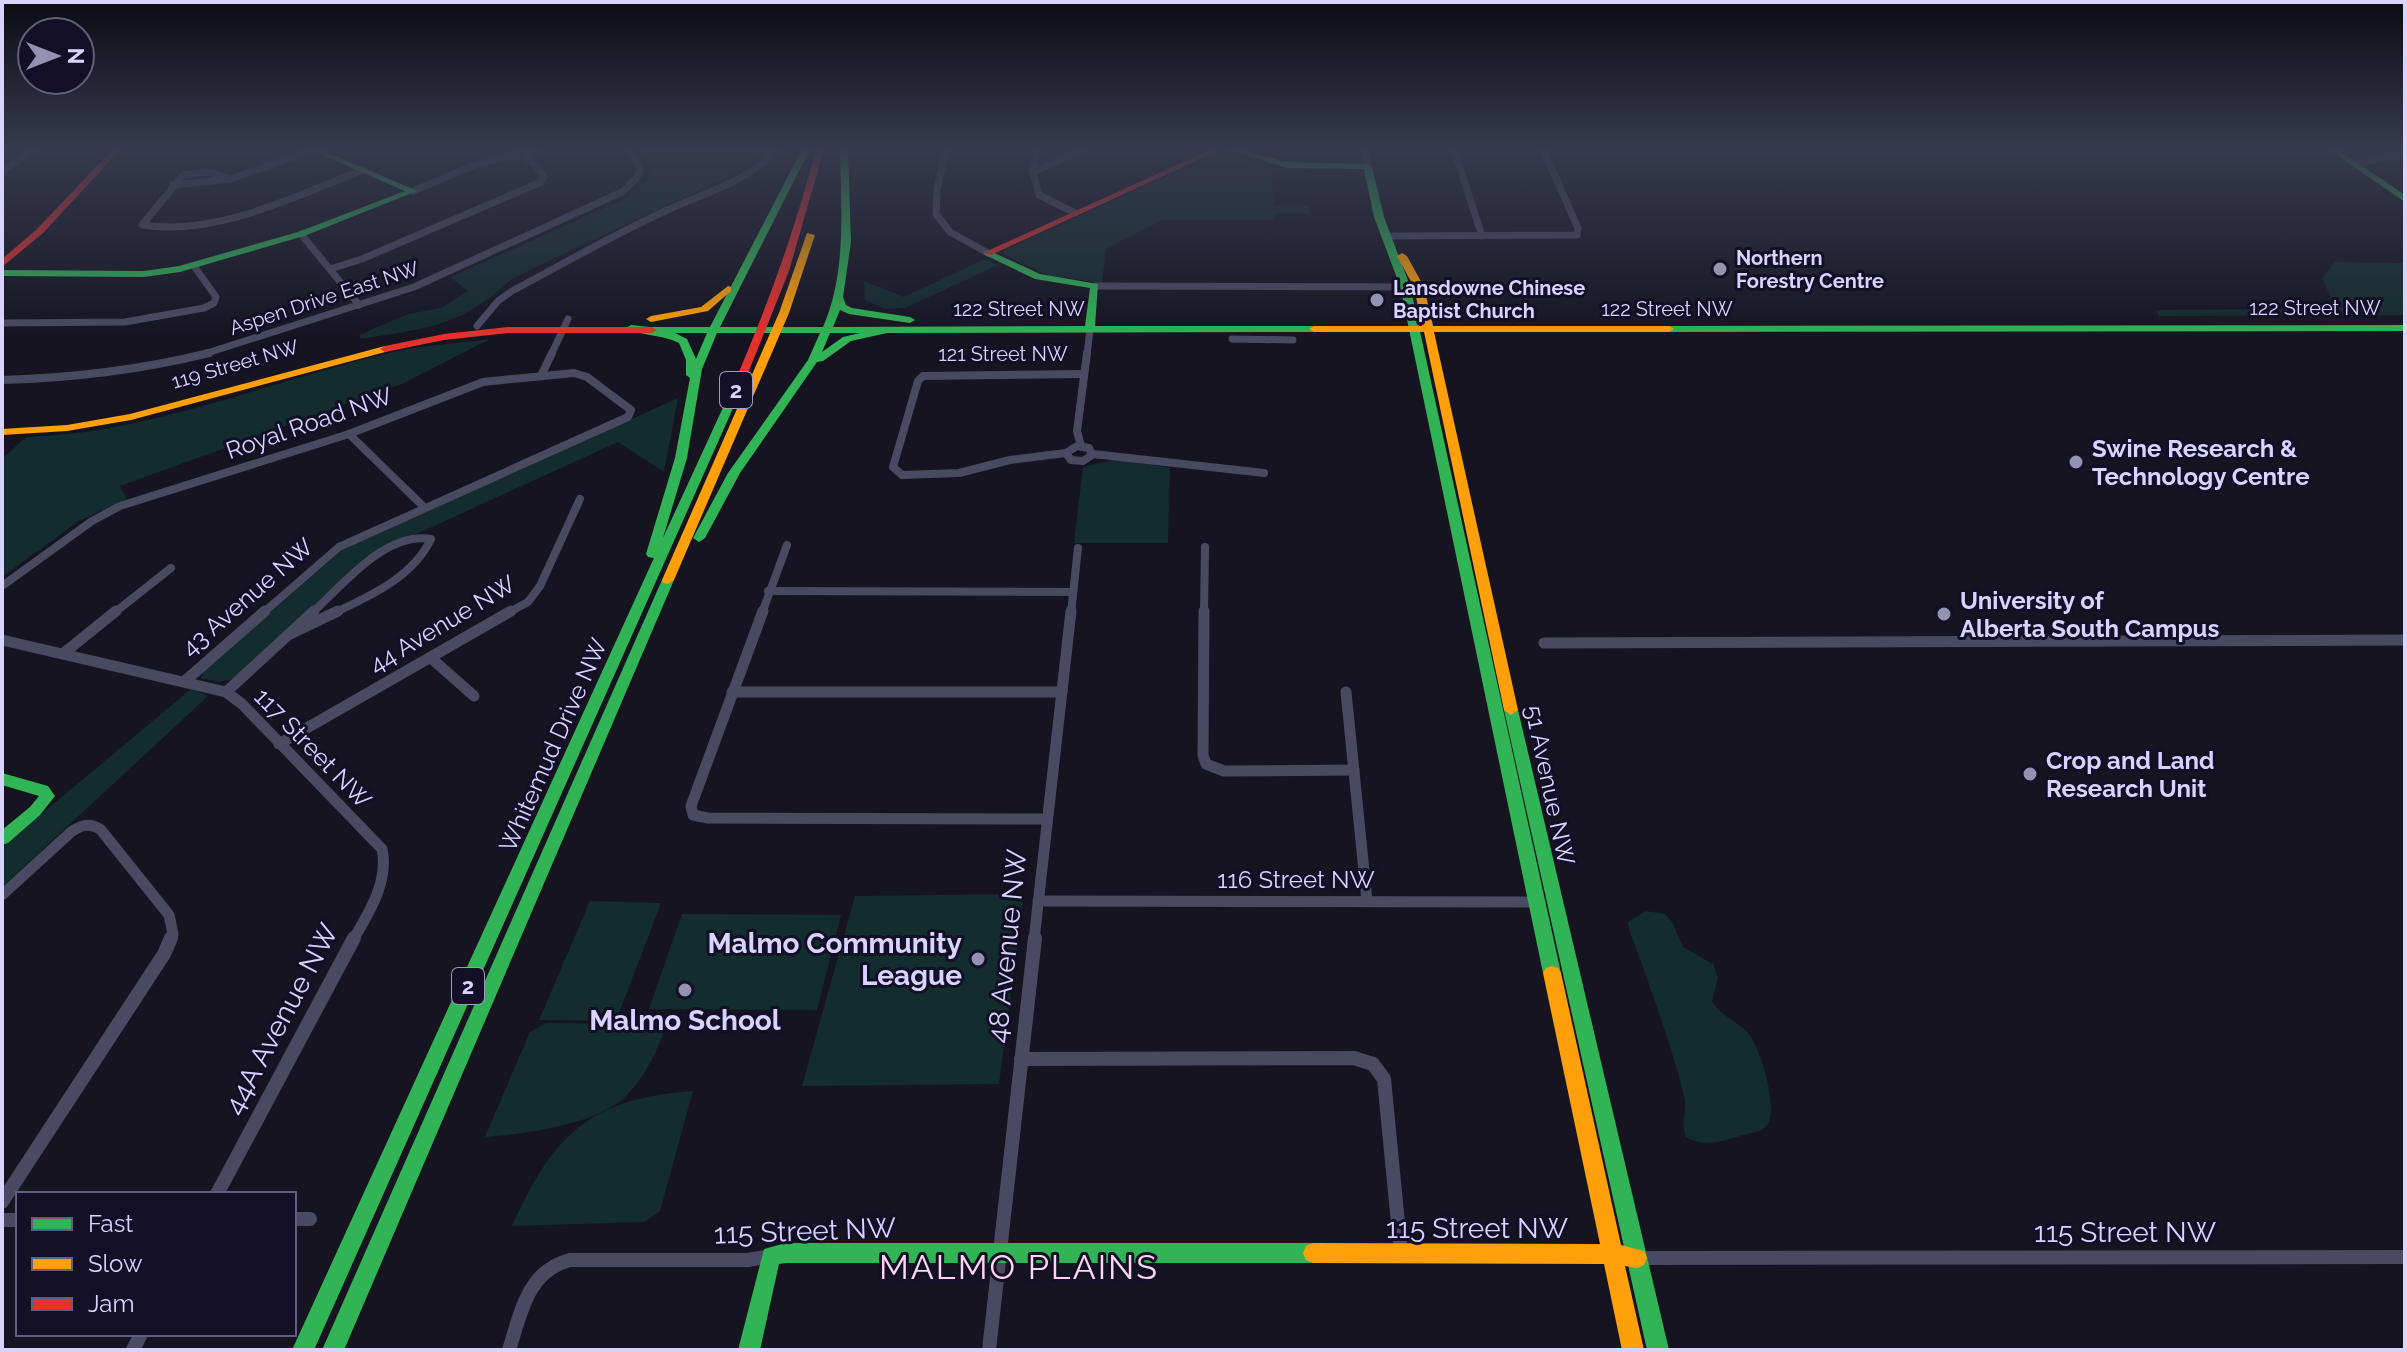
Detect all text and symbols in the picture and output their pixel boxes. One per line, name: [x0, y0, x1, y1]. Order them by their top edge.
north arrow: [16, 16, 96, 96]
text: N: [63, 48, 89, 64]
place label: Northern Forestry Centre: [1736, 246, 1884, 293]
street label: Aspen Drive East NW: [226, 256, 422, 340]
marker: Northern Forestry Centre: [1711, 260, 1729, 278]
place label: Lansdowne Chinese Baptist Church: [1393, 276, 1585, 323]
marker: Lansdowne Chinese Baptist Church: [1368, 291, 1386, 309]
street label: 122 Street NW: [2249, 296, 2381, 320]
street label: 122 Street NW: [953, 297, 1085, 321]
street label: 122 Street NW: [1601, 297, 1733, 321]
street label: 119 Street NW: [169, 334, 301, 394]
street label: 121 Street NW: [938, 342, 1068, 366]
road number: 2: [720, 372, 752, 408]
street label: Royal Road NW: [222, 381, 396, 465]
place label: Swine Research & Technology Centre: [2092, 434, 2310, 491]
marker: Swine Research & Technology Centre: [2067, 453, 2085, 471]
street label: 43 Avenue NW: [175, 532, 319, 662]
street label: 44 Avenue NW: [364, 569, 520, 679]
place label: University of Alberta South Campus: [1960, 586, 2219, 643]
marker: University of Alberta South Campus: [1935, 605, 1953, 623]
street label: Whitemud Drive NW: [493, 634, 613, 856]
street label: 117 Street NW: [249, 682, 377, 814]
street label: 51 Avenue NW: [1519, 702, 1581, 868]
place label: Crop and Land Research Unit: [2046, 746, 2214, 803]
marker: Crop and Land Research Unit: [2021, 765, 2039, 783]
street label: 48 Avenue NW: [980, 848, 1034, 1044]
street label: 116 Street NW: [1217, 865, 1375, 894]
street label: 44A Avenue NW: [217, 918, 345, 1120]
place label: Malmo Community League: [708, 927, 963, 992]
marker: Malmo Community League: [969, 950, 987, 968]
road number: 2: [452, 968, 484, 1004]
marker: Malmo School: [676, 981, 694, 999]
place label: Malmo School: [589, 1004, 781, 1037]
legend: [16, 1192, 296, 1336]
text: Fast: [88, 1209, 133, 1238]
street label: 115 Street NW: [713, 1211, 897, 1251]
street label: 115 Street NW: [1386, 1212, 1568, 1245]
street label: 115 Street NW: [2034, 1216, 2216, 1249]
district label: MALMO PLAINS: [879, 1247, 1159, 1287]
text: Slow: [88, 1249, 143, 1278]
text: Jam: [88, 1289, 134, 1318]

